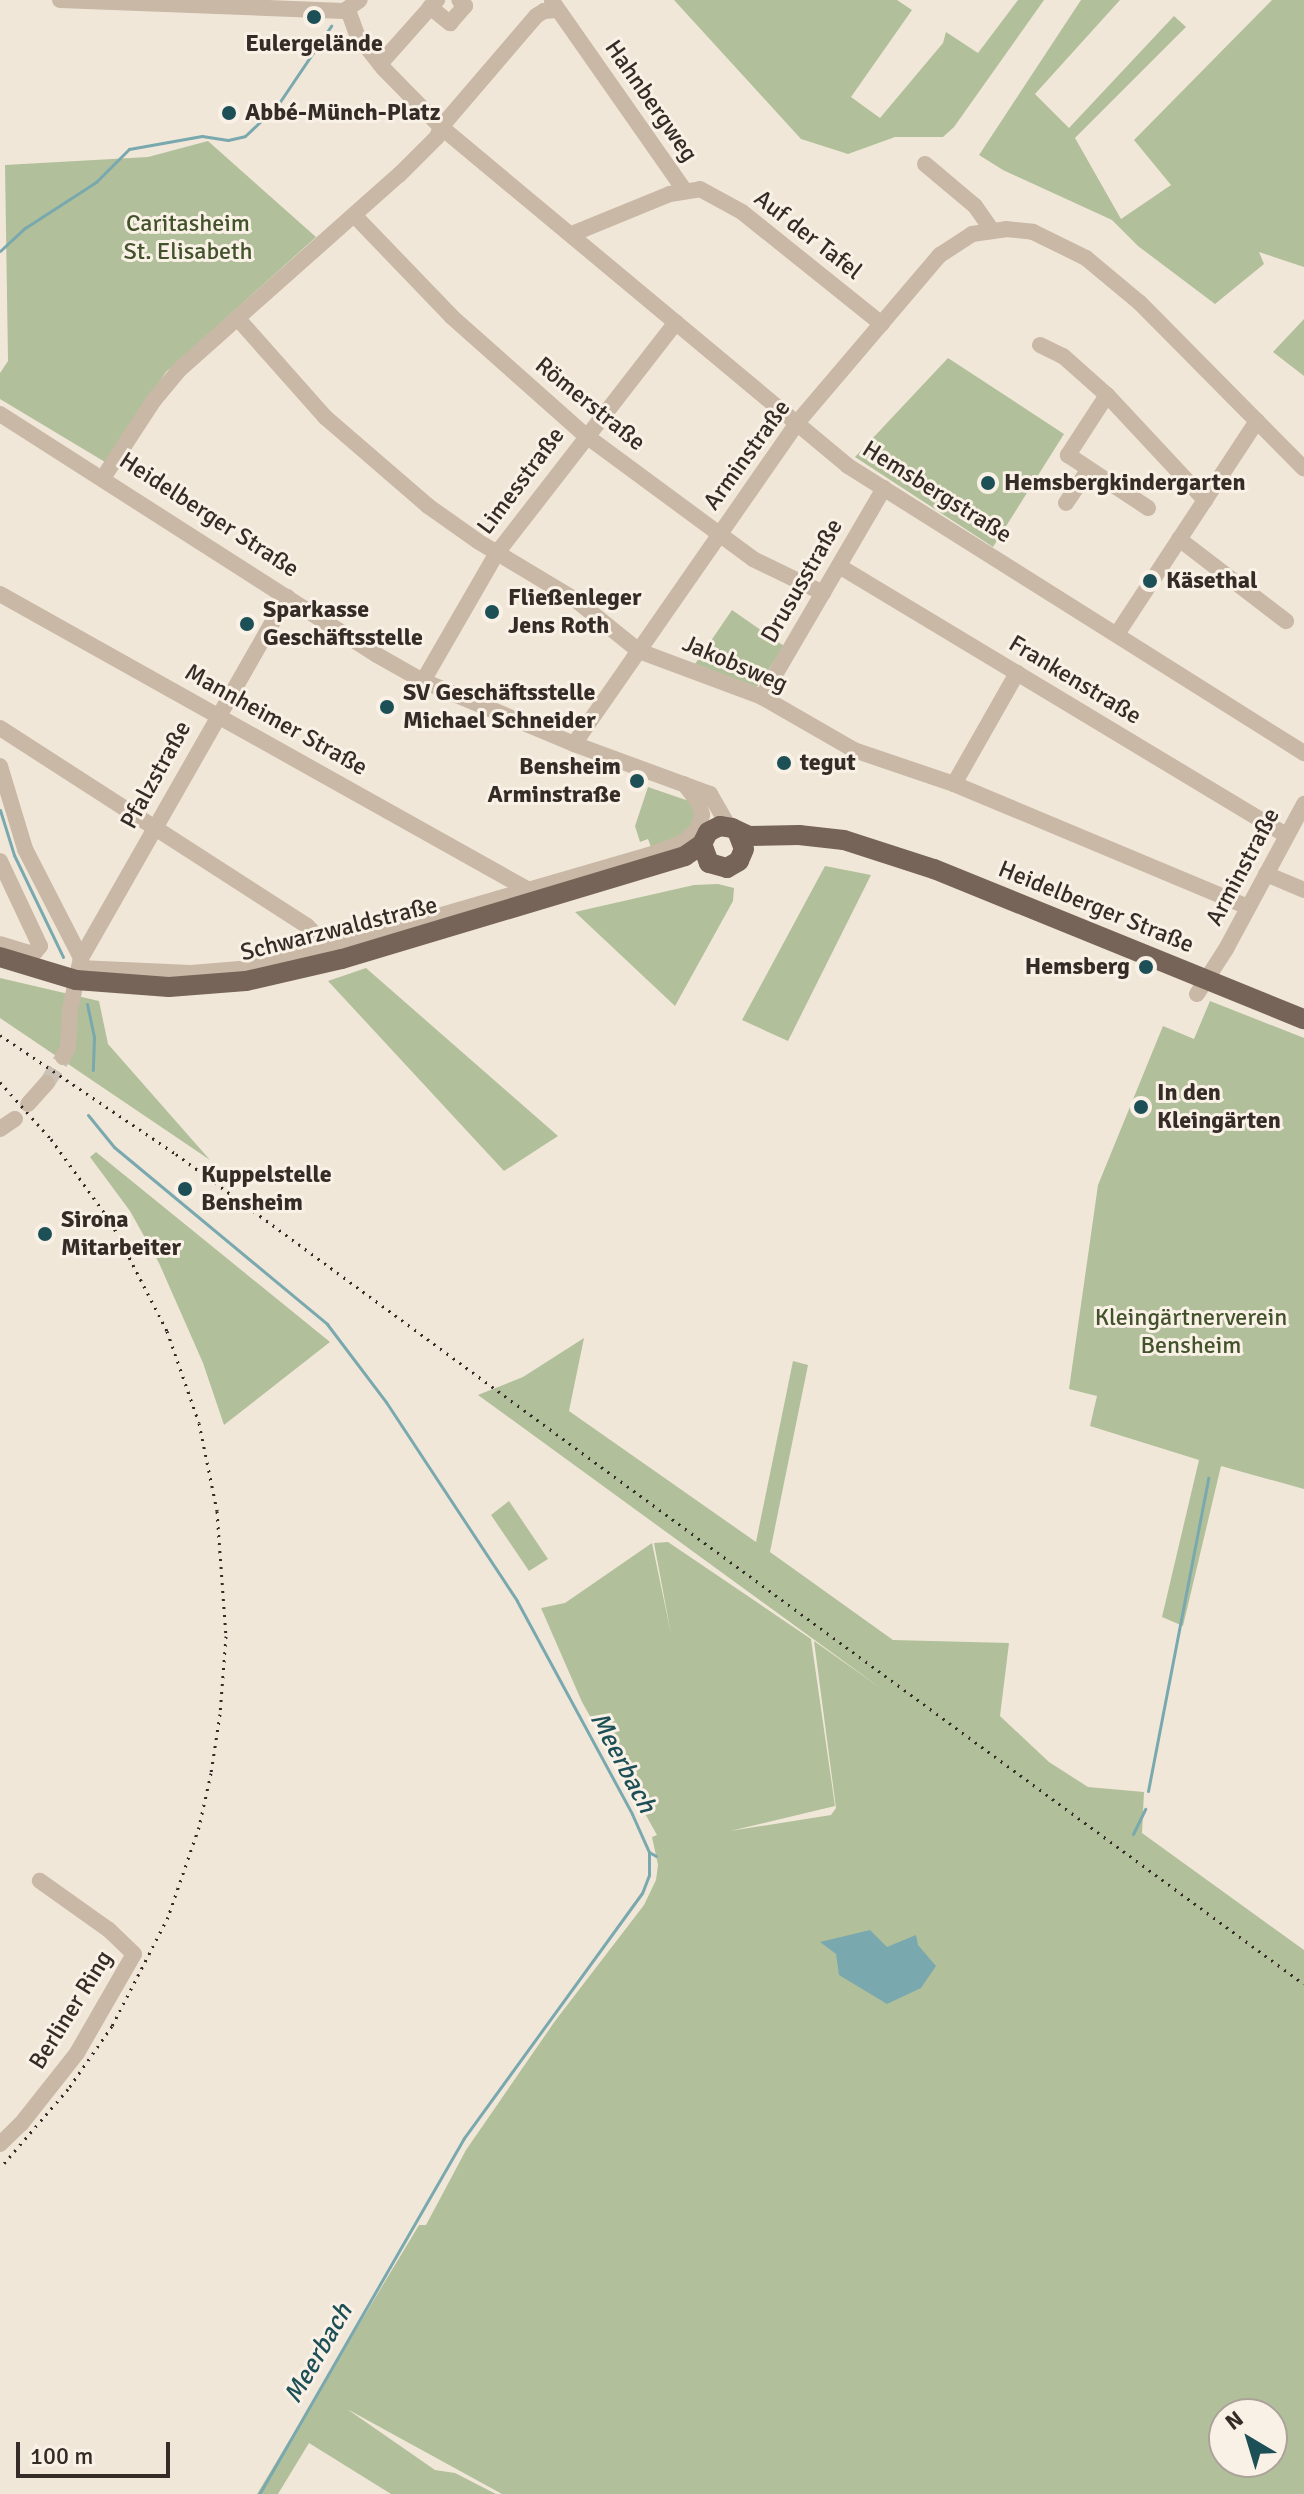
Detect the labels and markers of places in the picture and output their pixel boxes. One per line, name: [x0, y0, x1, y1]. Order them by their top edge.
marker: Eulergelände: [305, 8, 323, 26]
place label: Eulergelände: [245, 30, 383, 58]
place label: Abbé-Münch-Platz: [245, 99, 441, 127]
marker: Abbé-Münch-Platz: [220, 104, 238, 122]
place label: Hemsbergkindergarten: [1004, 469, 1246, 497]
marker: Hemsbergkindergarten: [979, 474, 997, 492]
place label: Käsethal: [1166, 567, 1258, 595]
marker: Käsethal: [1141, 572, 1159, 590]
place label: Fließenleger Jens Roth: [508, 584, 641, 640]
place label: Sparkasse Geschäftsstelle: [263, 596, 423, 652]
marker: Fließenleger Jens Roth: [483, 603, 501, 621]
marker: Sparkasse Geschäftsstelle: [238, 615, 256, 633]
place label: SV Geschäftsstelle Michael Schneider: [403, 679, 596, 735]
marker: SV Geschäftsstelle Michael Schneider: [378, 698, 396, 716]
place label: tegut: [800, 749, 856, 777]
place label: Bensheim Arminstraße: [488, 753, 621, 809]
marker: tegut: [775, 754, 793, 772]
marker: Bensheim Arminstraße: [628, 772, 646, 790]
place label: Hemsberg: [1025, 953, 1130, 981]
marker: Hemsberg: [1137, 958, 1155, 976]
place label: In den Kleingärten: [1157, 1079, 1281, 1135]
marker: In den Kleingärten: [1132, 1098, 1150, 1116]
place label: Kuppelstelle Bensheim: [201, 1161, 332, 1217]
marker: Kuppelstelle Bensheim: [176, 1180, 194, 1198]
place label: Sirona Mitarbeiter: [61, 1206, 181, 1262]
marker: Sirona Mitarbeiter: [36, 1225, 54, 1243]

